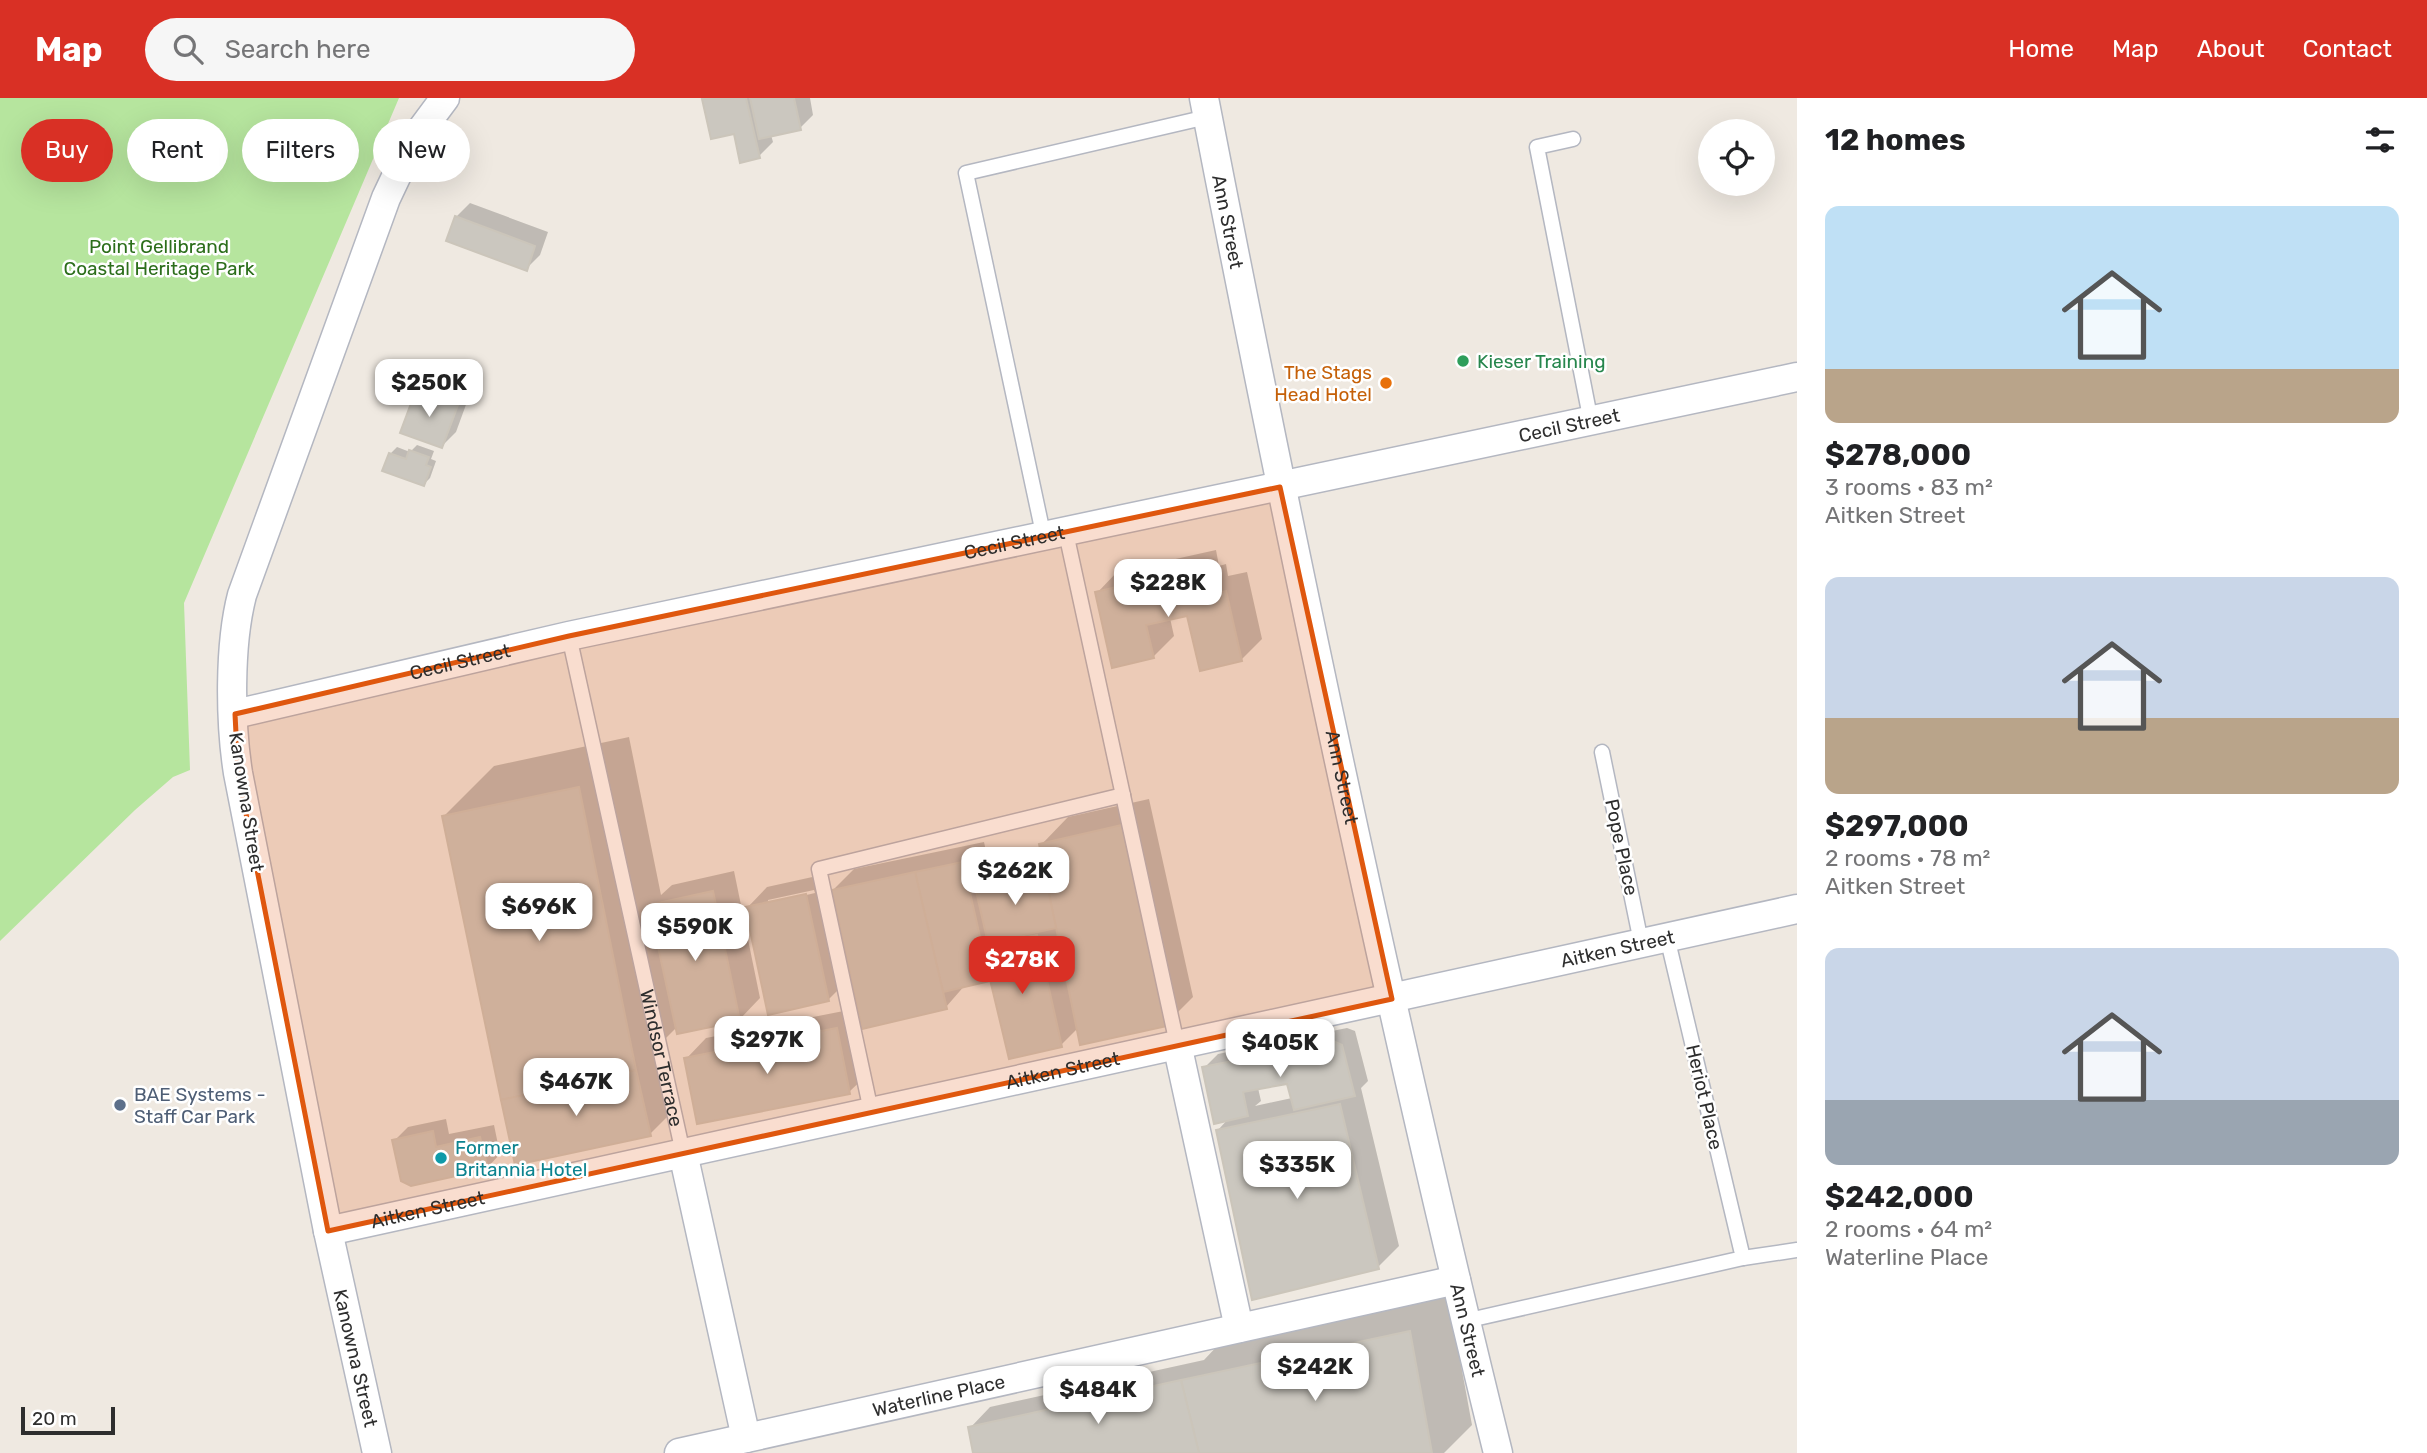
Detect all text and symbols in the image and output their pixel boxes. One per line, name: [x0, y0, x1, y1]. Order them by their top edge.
search box: [145, 18, 635, 81]
text: Map: [35, 30, 103, 69]
icon: search: [169, 30, 207, 68]
text: Search here: [225, 34, 370, 65]
text: Home: [2008, 35, 2074, 63]
text: Map: [2112, 35, 2159, 63]
text: About: [2197, 35, 2265, 63]
text: Contact: [2303, 35, 2392, 63]
chip: Buy: [21, 119, 113, 182]
chip: Rent: [127, 119, 228, 182]
chip: Filters: [242, 119, 359, 182]
chip: New: [373, 119, 470, 182]
map controls: [1698, 119, 1775, 196]
button: locate: [1698, 119, 1775, 196]
icon: filters: [2361, 121, 2399, 159]
text: 12 homes: [1825, 122, 1966, 158]
street label: Ann Street: [1207, 173, 1248, 271]
park label: Point Gellibrand Coastal Heritage Park: [63, 235, 255, 280]
icon: home: [2049, 252, 2175, 378]
place label: Kieser Training: [1477, 350, 1606, 373]
marker: Kieser Training: [1455, 353, 1471, 369]
pin: $250K: [380, 360, 478, 419]
place label: The Stags Head Hotel: [1274, 361, 1372, 406]
text: $250K: [391, 368, 467, 396]
marker: The Stags Head Hotel: [1378, 375, 1394, 391]
street label: Cecil Street: [1517, 404, 1622, 447]
text: $278,000: [1825, 437, 1971, 473]
text: 3 rooms · 83 m²: [1825, 473, 1993, 501]
text: Aitken Street: [1825, 501, 1965, 529]
street label: Cecil Street: [962, 521, 1067, 564]
pin: $228K: [1119, 560, 1217, 619]
text: $228K: [1130, 568, 1206, 596]
icon: home: [2049, 623, 2175, 749]
street label: Cecil Street: [407, 639, 513, 685]
street label: Ann Street: [1321, 728, 1363, 827]
street label: Kanowna Street: [224, 731, 269, 874]
street label: Pope Place: [1600, 797, 1643, 897]
text: $297,000: [1825, 808, 1969, 844]
text: 2 rooms · 78 m²: [1825, 844, 1990, 872]
pin: $262K: [966, 848, 1064, 907]
text: $262K: [977, 856, 1053, 884]
text: Aitken Street: [1825, 872, 1965, 900]
pin: $696K: [490, 884, 588, 943]
text: $696K: [501, 892, 577, 920]
pin: $590K: [646, 904, 744, 963]
text: $590K: [657, 912, 733, 940]
street label: Aitken Street: [1558, 925, 1677, 973]
pin: $278K: [973, 936, 1071, 996]
text: $278K: [985, 945, 1059, 973]
street label: Windsor Terrace: [635, 987, 688, 1129]
icon: home: [2049, 994, 2175, 1120]
pin: $297K: [718, 1016, 816, 1076]
pin: $405K: [1231, 1020, 1329, 1079]
text: $297K: [730, 1025, 804, 1053]
text: $405K: [1242, 1028, 1318, 1056]
street label: Heriot Place: [1681, 1042, 1728, 1152]
street label: Aitken Street: [1004, 1047, 1122, 1094]
pin: $467K: [527, 1058, 625, 1118]
text: $467K: [539, 1067, 613, 1095]
place label: BAE Systems - Staff Car Park: [134, 1083, 266, 1128]
marker: BAE Systems - Staff Car Park: [112, 1097, 128, 1113]
place label: Former Britannia Hotel: [455, 1136, 587, 1181]
pin: $335K: [1248, 1142, 1346, 1201]
marker: Former Britannia Hotel: [433, 1150, 449, 1166]
text: $335K: [1259, 1150, 1335, 1178]
text: $242,000: [1825, 1179, 1974, 1215]
street label: Aitken Street: [369, 1186, 487, 1233]
text: 2 rooms · 64 m²: [1825, 1215, 1992, 1243]
text: Waterline Place: [1825, 1243, 1988, 1271]
street label: Ann Street: [1445, 1281, 1490, 1380]
street label: Kanowna Street: [328, 1287, 383, 1430]
pin: $242K: [1266, 1344, 1364, 1403]
text: $242K: [1277, 1352, 1353, 1380]
pin: $484K: [1049, 1366, 1147, 1426]
street label: Waterline Place: [870, 1370, 1007, 1422]
text: $484K: [1059, 1375, 1137, 1403]
scale bar: [21, 1404, 116, 1436]
text: 20 m: [32, 1407, 77, 1430]

